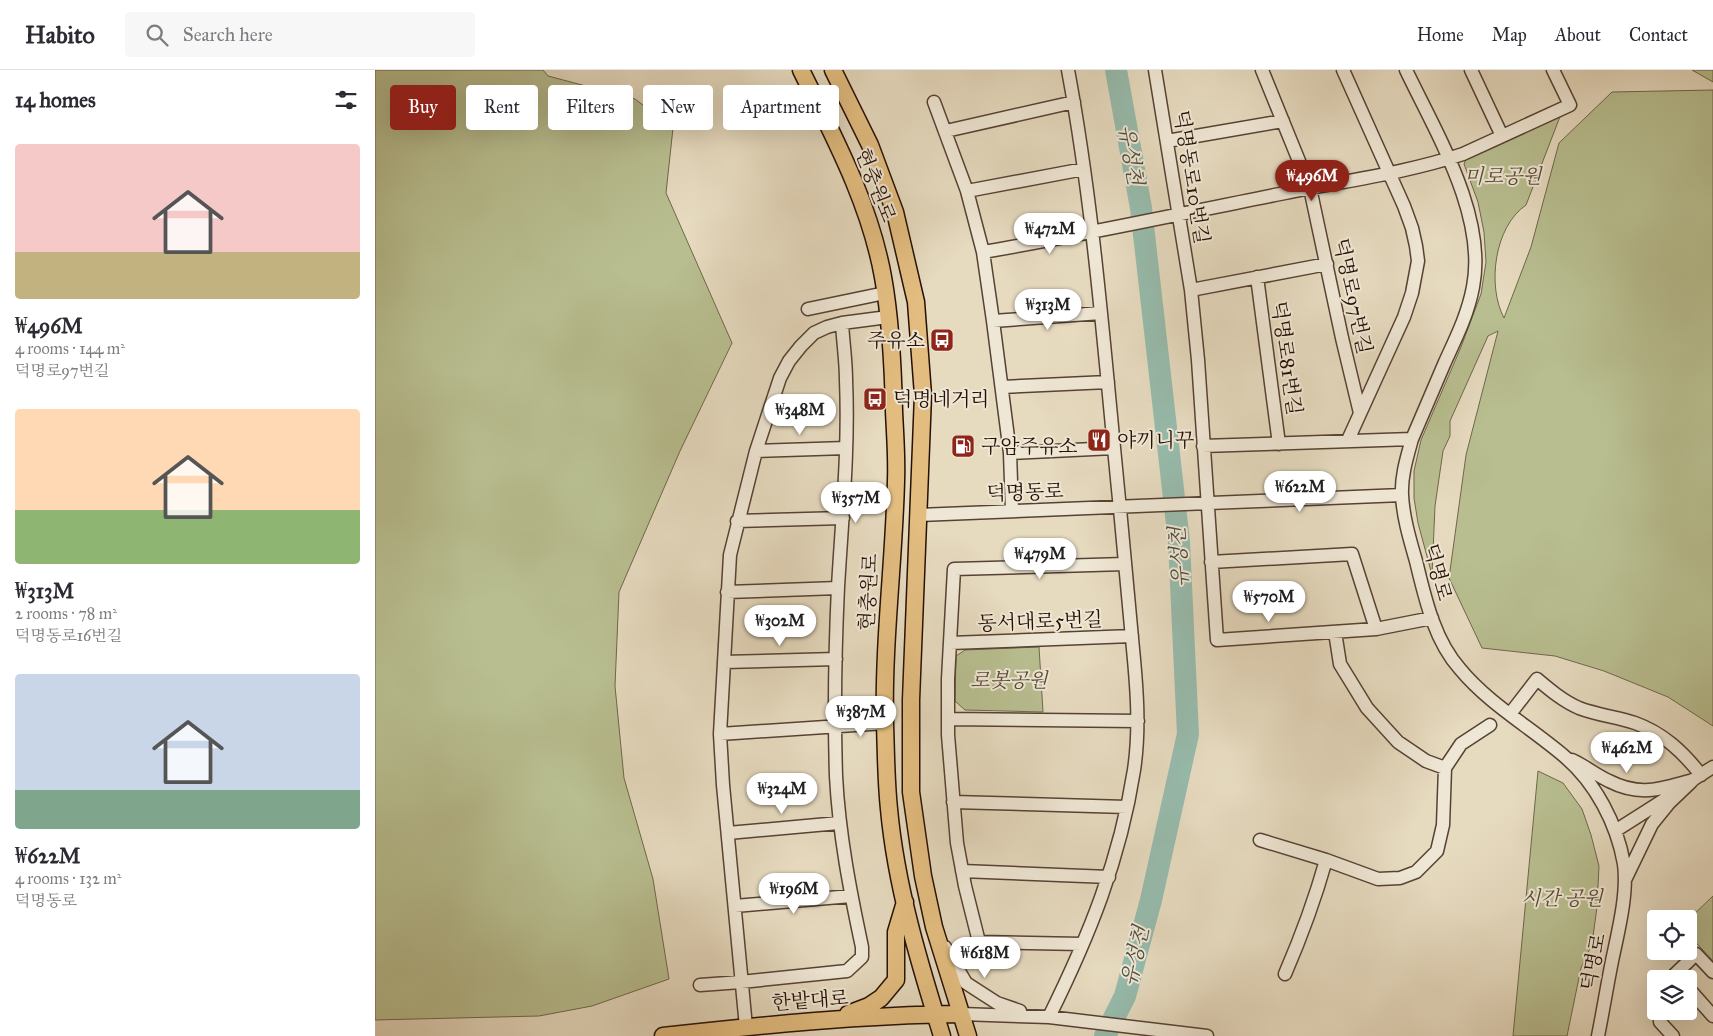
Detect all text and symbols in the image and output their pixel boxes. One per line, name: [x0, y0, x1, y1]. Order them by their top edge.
search box: [125, 12, 475, 57]
text: Habito: [25, 20, 95, 50]
icon: search: [143, 21, 171, 49]
text: Search here: [183, 23, 273, 46]
text: Home: [1417, 24, 1464, 46]
text: Map: [1492, 24, 1527, 46]
text: About: [1555, 24, 1601, 46]
text: Contact: [1629, 24, 1688, 46]
chip: Buy: [390, 85, 456, 130]
chip: Rent: [466, 85, 538, 130]
chip: Filters: [548, 85, 633, 130]
chip: New: [643, 85, 713, 130]
chip: Apartment: [723, 85, 839, 130]
icon: filters: [332, 86, 360, 114]
text: 14 homes: [15, 87, 96, 113]
street label: 덕명동로10번길: [1170, 108, 1214, 246]
water label: 유성천: [1113, 123, 1149, 189]
street label: 현충원로: [851, 145, 901, 225]
pin: ₩496M: [1277, 160, 1347, 202]
park label: 미로공원: [1464, 164, 1543, 188]
text: ₩496M: [1286, 166, 1338, 185]
icon: home: [143, 177, 233, 267]
pin: ₩472M: [1015, 212, 1085, 255]
text: ₩472M: [1025, 219, 1075, 238]
street label: 덕명로97번길: [1329, 236, 1377, 356]
pin: ₩313M: [1013, 288, 1083, 331]
text: ₩313M: [1025, 295, 1071, 314]
street label: 덕명로81번길: [1267, 299, 1307, 417]
text: ₩496M: [15, 313, 83, 339]
bus stop icon: 주유소: [929, 327, 955, 353]
place label: 주유소: [867, 328, 925, 352]
text: 4 rooms · 144 m²: [15, 339, 125, 358]
text: 덕명로97번길: [15, 361, 109, 380]
bus stop icon: 덕명네거리: [862, 386, 888, 412]
place label: 덕명네거리: [893, 387, 990, 411]
pin: ₩348M: [765, 394, 835, 436]
text: ₩348M: [775, 400, 825, 419]
restaurant icon: 야끼니꾸: [1086, 427, 1112, 453]
place label: 야끼니꾸: [1117, 428, 1194, 452]
fuel station icon: 구암주유소: [950, 433, 976, 459]
place label: 구암주유소: [981, 434, 1078, 458]
icon: home: [143, 442, 233, 532]
pin: ₩622M: [1265, 470, 1335, 513]
text: ₩622M: [1275, 477, 1325, 496]
street label: 덕명동로: [986, 479, 1064, 505]
pin: ₩357M: [821, 482, 891, 524]
text: ₩357M: [832, 488, 880, 507]
water label: 유성천: [1164, 524, 1194, 588]
pin: ₩479M: [1005, 538, 1075, 580]
street label: 덕명로: [1419, 541, 1457, 603]
text: ₩479M: [1014, 544, 1066, 563]
street label: 현충원로: [854, 553, 882, 631]
text: ₩313M: [15, 578, 74, 604]
pin: ₩570M: [1234, 580, 1304, 623]
text: ₩570M: [1243, 587, 1295, 606]
text: 2 rooms · 78 m²: [15, 604, 117, 623]
pin: ₩302M: [745, 604, 815, 647]
street label: 동서대로5번길: [977, 607, 1103, 635]
text: ₩302M: [755, 611, 805, 630]
text: 덕명동로16번길: [15, 626, 122, 645]
park label: 로봇공원: [970, 668, 1049, 692]
pin: ₩387M: [826, 696, 896, 738]
text: ₩387M: [836, 702, 886, 721]
icon: home: [143, 707, 233, 797]
pin: ₩462M: [1592, 732, 1662, 774]
text: ₩462M: [1602, 738, 1652, 757]
pin: ₩324M: [747, 772, 817, 815]
text: ₩324M: [757, 779, 807, 798]
text: ₩622M: [15, 843, 80, 869]
text: 4 rooms · 132 m²: [15, 869, 121, 888]
pin: ₩196M: [759, 872, 829, 915]
text: ₩196M: [770, 879, 818, 898]
park label: 시간 공원: [1521, 886, 1604, 910]
text: 덕명동로: [15, 891, 77, 910]
map controls: [1647, 910, 1697, 1020]
button: locate: [1647, 910, 1697, 960]
water label: 유성천: [1115, 922, 1155, 989]
street label: 덕명로: [1576, 931, 1610, 993]
pin: ₩618M: [950, 936, 1020, 979]
text: ₩618M: [961, 943, 1009, 962]
button: layers: [1647, 970, 1697, 1020]
street label: 한밭대로: [771, 985, 849, 1015]

